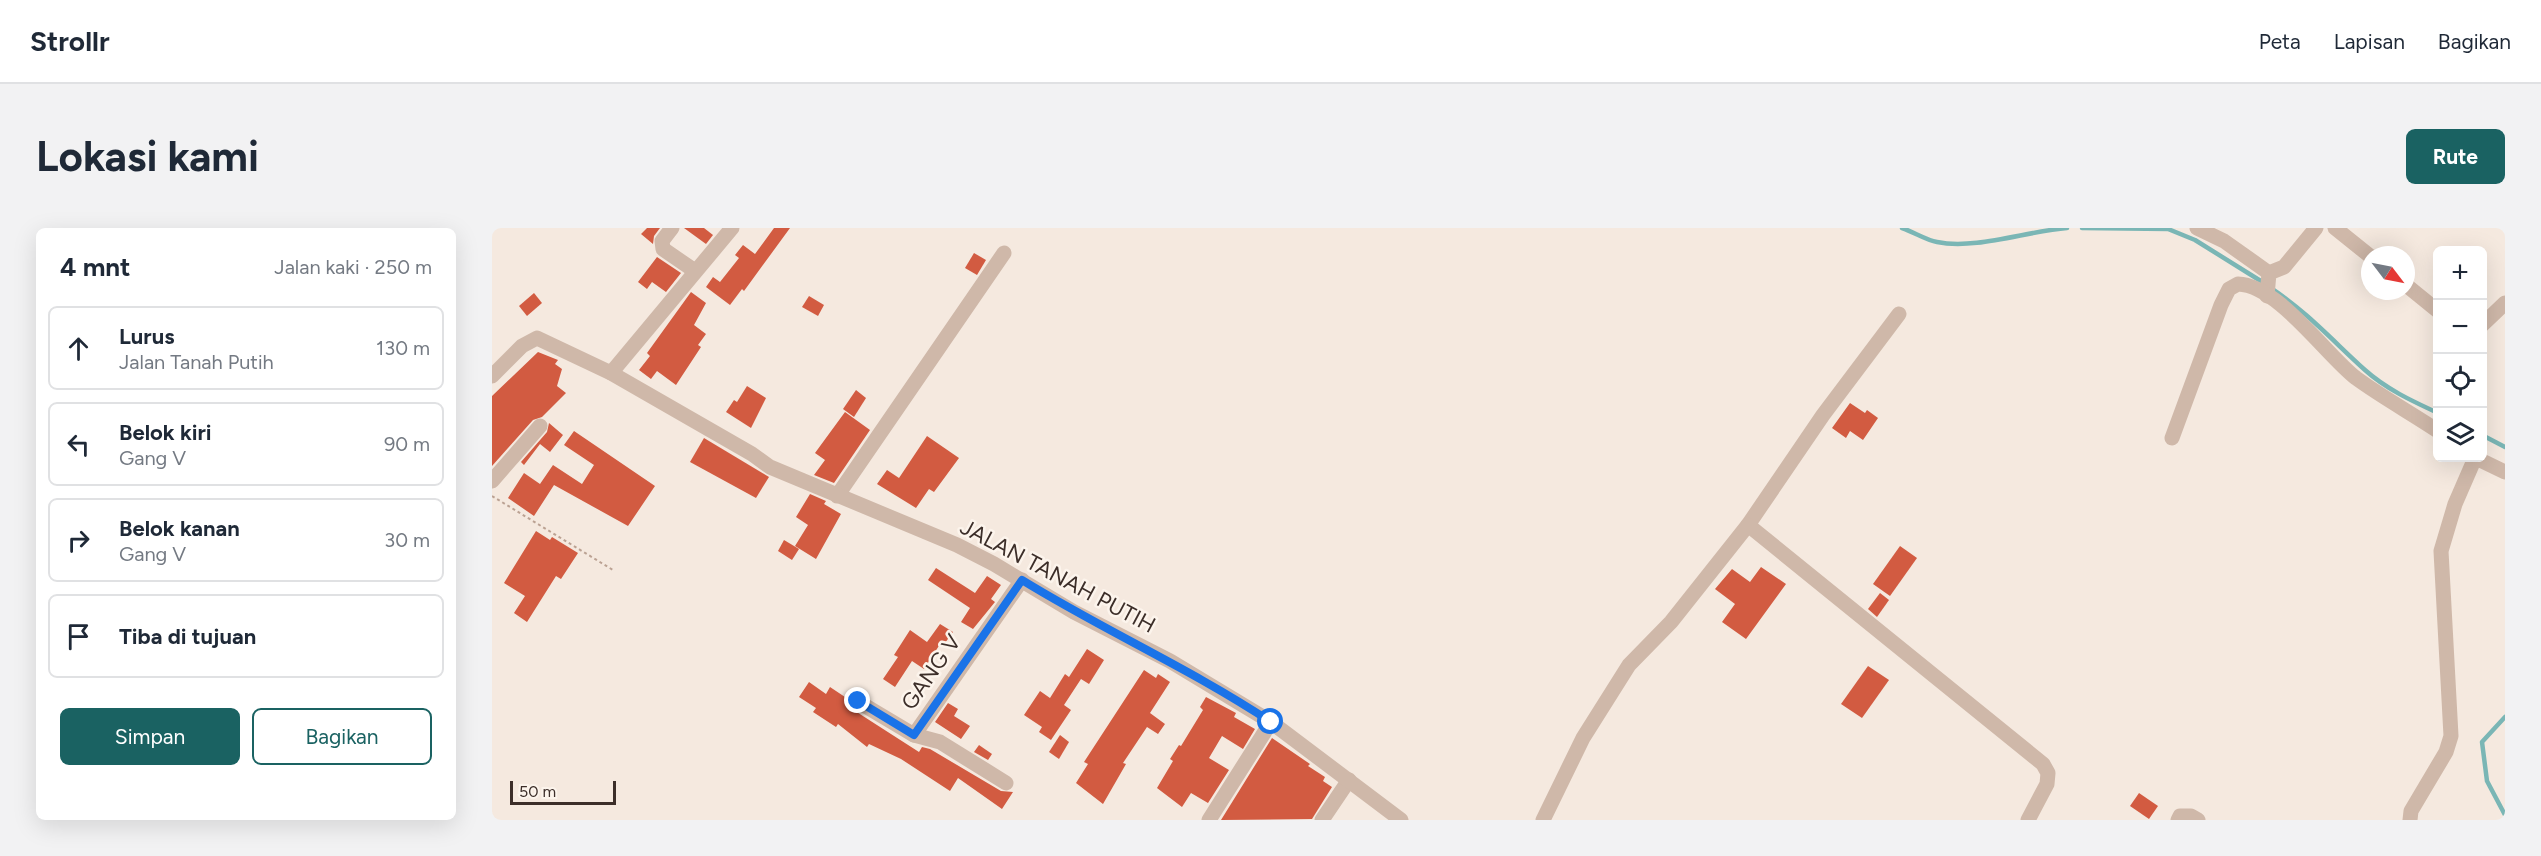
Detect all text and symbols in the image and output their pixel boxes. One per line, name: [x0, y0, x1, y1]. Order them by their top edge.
text: Strollr: [30, 24, 110, 58]
text: Peta: [2259, 29, 2301, 54]
text: Lapisan: [2334, 29, 2405, 54]
text: Bagikan: [2438, 29, 2511, 54]
button: Rute: [2406, 129, 2505, 184]
text: Lokasi kami: [36, 131, 259, 182]
north arrow: [2361, 246, 2415, 300]
map controls: [2433, 246, 2487, 462]
button: +: [2433, 246, 2487, 300]
text: 4 mnt: [60, 251, 131, 283]
text: Jalan kaki · 250 m: [274, 255, 432, 279]
button: −: [2433, 300, 2487, 354]
text: Lurus: [119, 323, 174, 350]
icon: ahead: [62, 332, 95, 365]
text: 130 m: [376, 336, 430, 360]
text: Jalan Tanah Putih: [119, 350, 274, 374]
button: locate: [2433, 354, 2487, 408]
button: layers: [2433, 408, 2487, 462]
text: Belok kiri: [119, 419, 212, 446]
icon: left: [62, 428, 95, 461]
text: 90 m: [384, 432, 430, 456]
text: Gang V: [119, 446, 186, 470]
street label: JALAN TANAH PUTIH: [956, 513, 1160, 639]
text: Belok kanan: [119, 515, 240, 542]
icon: right: [62, 524, 95, 557]
text: 30 m: [384, 528, 430, 552]
text: Gang V: [119, 542, 186, 566]
icon: arrive: [62, 620, 95, 653]
text: Tiba di tujuan: [119, 623, 256, 650]
street label: GANG V: [895, 628, 967, 715]
route end: [844, 687, 870, 713]
button: Simpan: [60, 708, 240, 765]
button: Bagikan: [252, 708, 432, 765]
route start: [1257, 708, 1283, 734]
scale bar: [510, 778, 616, 806]
text: 50 m: [519, 782, 556, 801]

